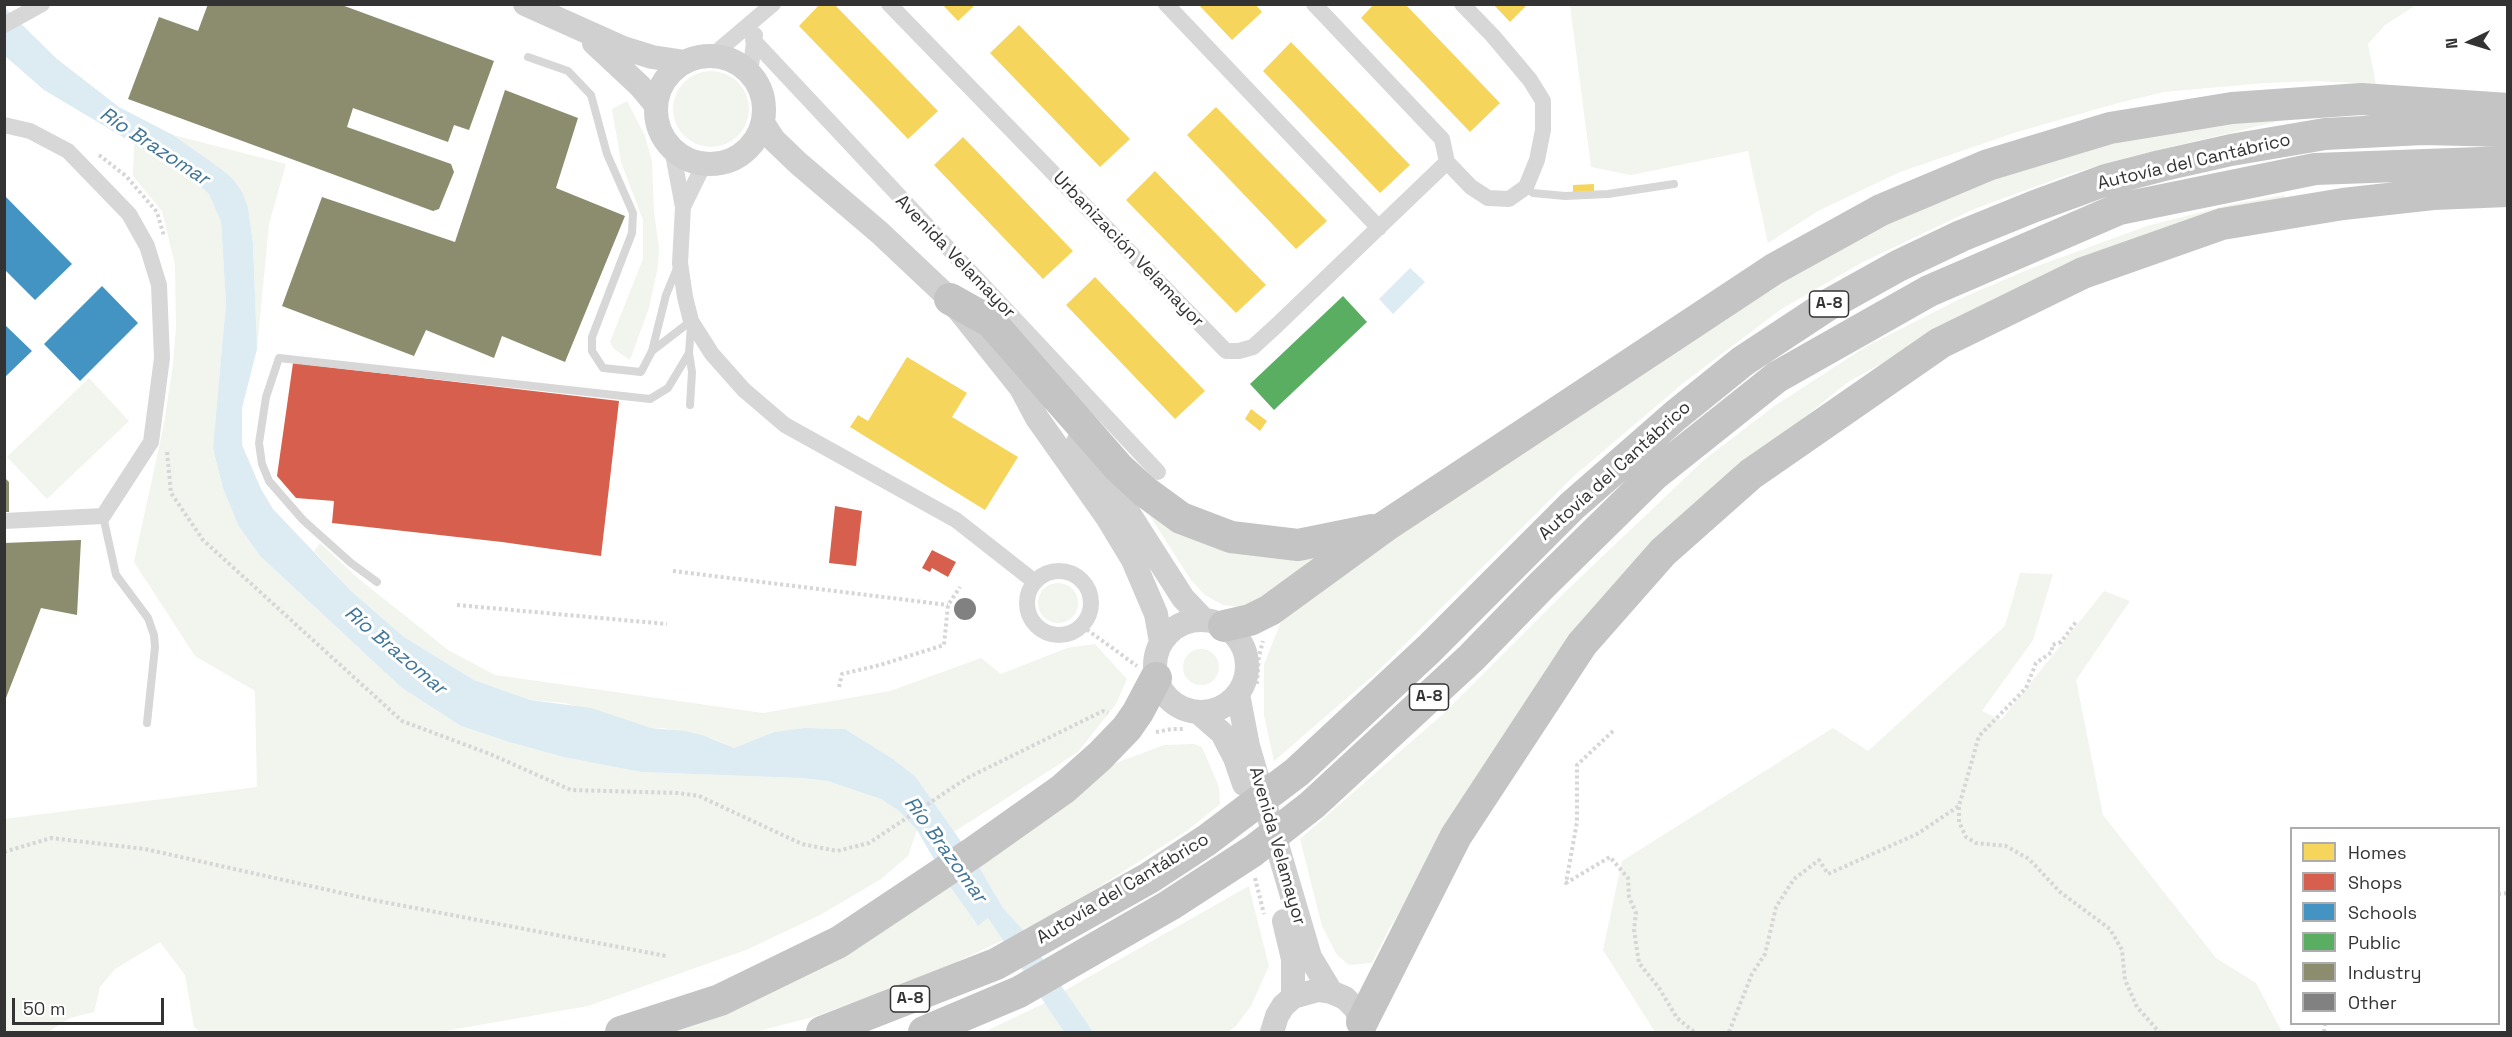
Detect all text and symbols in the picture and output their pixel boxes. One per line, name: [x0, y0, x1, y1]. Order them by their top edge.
north arrow: [2440, 12, 2500, 72]
text: N: [2441, 37, 2462, 49]
water label: Río Brazomar: [95, 103, 213, 191]
street label: Autovía del Cantábrico: [2095, 129, 2293, 195]
street label: Urbanización Velamayor: [1048, 168, 1208, 332]
street label: Avenida Velamayor: [890, 191, 1020, 323]
road number: A-8: [1810, 291, 1848, 317]
street label: Autovía del Cantábrico: [1534, 397, 1696, 545]
water label: Río Brazomar: [339, 601, 451, 701]
road number: A-8: [1410, 684, 1448, 710]
street label: Avenida Velamayor: [1244, 764, 1310, 928]
water label: Río Brazomar: [898, 792, 992, 908]
legend: [2290, 827, 2500, 1025]
street label: Autovía del Cantábrico: [1033, 829, 1213, 949]
text: Homes: [2348, 841, 2407, 864]
text: Shops: [2348, 871, 2402, 894]
text: Schools: [2348, 901, 2417, 924]
text: Public: [2348, 931, 2401, 954]
text: Industry: [2348, 961, 2421, 984]
scale bar: [15, 986, 166, 1024]
road number: A-8: [890, 986, 930, 1012]
text: Other: [2348, 991, 2397, 1014]
text: 50 m: [23, 997, 65, 1020]

